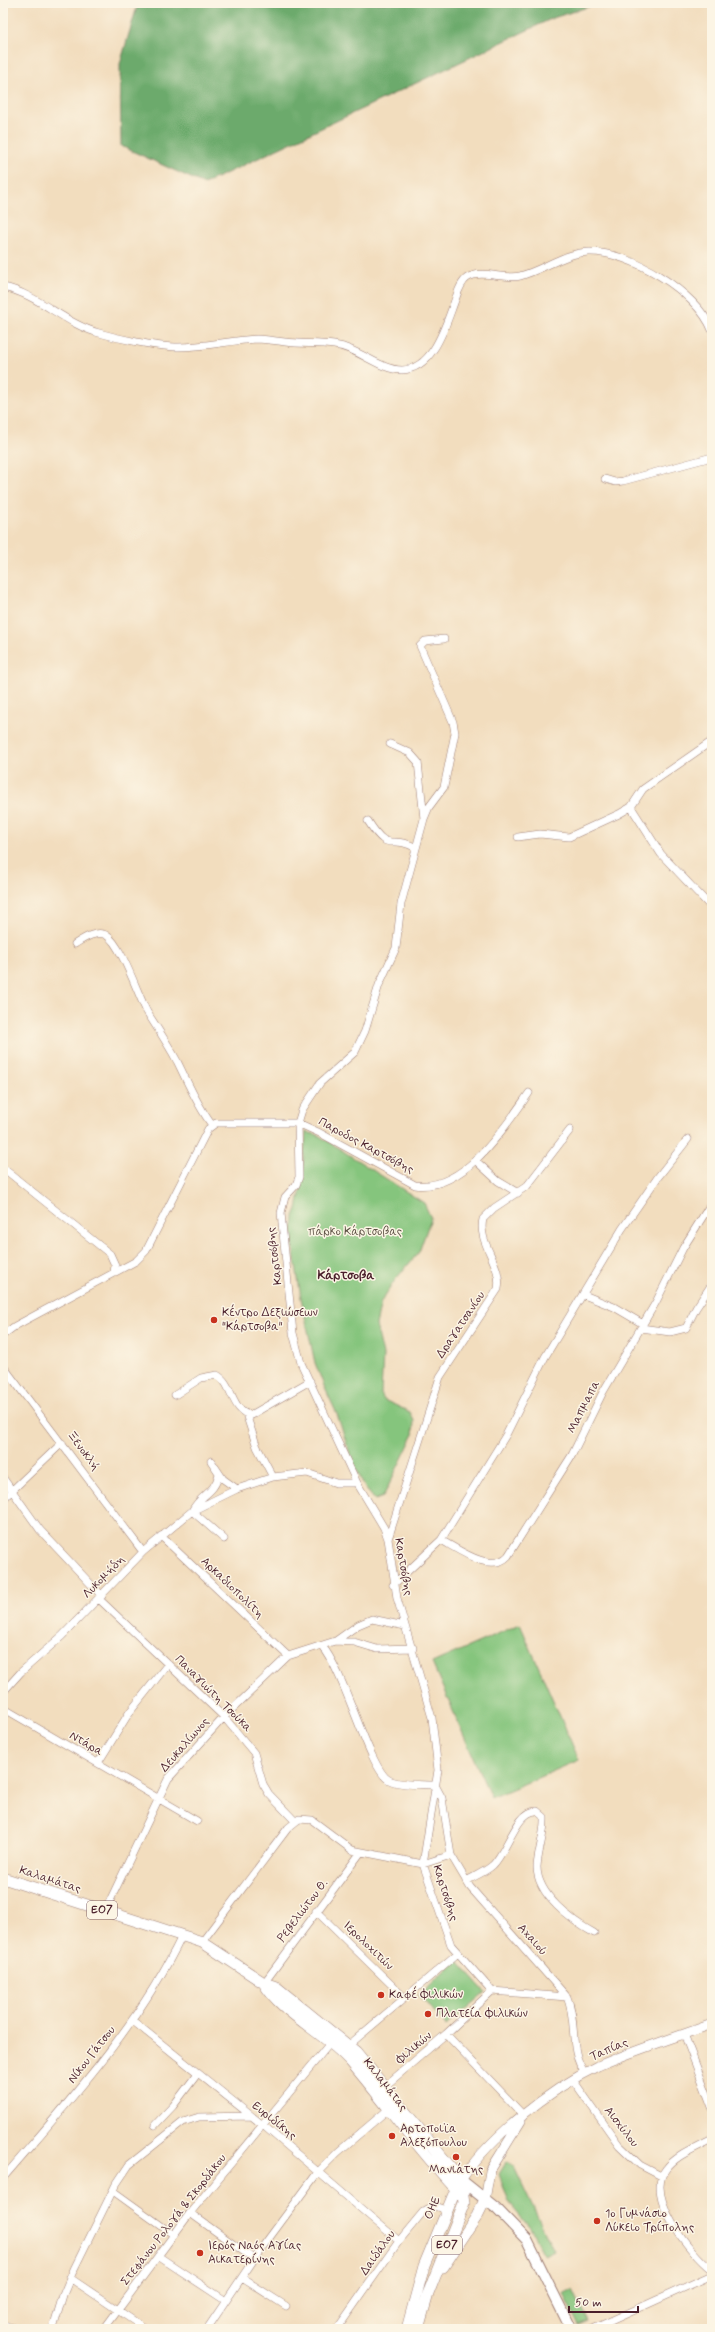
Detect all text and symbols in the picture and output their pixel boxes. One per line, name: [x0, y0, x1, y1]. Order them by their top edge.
street label: Παροδος Καρτσόβης: [315, 1114, 417, 1178]
park label: πάρκο Κάρτσοβας: [308, 1224, 402, 1240]
street label: Καρτσόβης: [264, 1226, 286, 1286]
district label: Κάρτσοβα: [317, 1267, 375, 1284]
street label: Δραγατσανίου: [433, 1288, 490, 1362]
place label: Κέντρο Δεξιώσεων "Κάρτσοβα": [222, 1304, 318, 1335]
marker: Κέντρο Δεξιώσεων "Κάρτσοβα": [209, 1315, 219, 1325]
street label: Μαπμαπα: [564, 1378, 604, 1436]
street label: Ξενοκλή: [63, 1428, 103, 1474]
street label: Καρτσόβης: [390, 1537, 416, 1597]
street label: Λυκομήδη: [79, 1552, 129, 1602]
street label: Αρκαδιοπολίτη: [197, 1554, 267, 1622]
street label: Παναγιώτη Τσούκα: [171, 1652, 255, 1736]
street label: Δευκαλίωνος: [157, 1714, 213, 1776]
street label: Ντάρα: [66, 1728, 106, 1760]
street label: Καλαμάτας: [17, 1863, 83, 1897]
street label: Καρτσόβης: [428, 1863, 462, 1923]
street label: Ρεβελιώτου Θ.: [274, 1876, 332, 1946]
road number: ΕΟ7: [87, 1901, 117, 1919]
street label: Ιερολοχιτών: [339, 1918, 397, 1974]
street label: Αχαιού: [513, 1921, 551, 1959]
place label: Καφέ Φιλικών: [389, 1986, 463, 2003]
marker: Καφέ Φιλικών: [376, 1990, 386, 2000]
place label: Πλατεία Φιλικών: [436, 2006, 528, 2022]
marker: Πλατεία Φιλικών: [423, 2009, 433, 2019]
street label: Νίκου Γάτσου: [65, 2023, 120, 2087]
street label: Φιλικών: [392, 2028, 435, 2068]
street label: Ταπίας: [588, 2035, 630, 2065]
street label: Καλαμάτας: [359, 2055, 411, 2115]
street label: Ευριδίκης: [248, 2098, 300, 2144]
street label: Αισχύλου: [600, 2103, 642, 2151]
place label: Αρτοποιϊα Αλεξόπουλου: [400, 2121, 468, 2151]
marker: Αρτοποιϊα Αλεξόπουλου: [387, 2131, 397, 2141]
street label: Στεφάνου Ρολογά & Σκορδάκου: [118, 2151, 231, 2289]
marker: Μανιάτης: [451, 2152, 461, 2162]
place label: Μανιάτης: [429, 2162, 483, 2178]
street label: ΟΗΕ: [421, 2194, 445, 2222]
place label: 1ο Γυμνάσιο Λύκειο Τρίπολης: [605, 2206, 694, 2236]
marker: 1ο Γυμνάσιο Λύκειο Τρίπολης: [592, 2216, 602, 2226]
street label: Δαιδάλου: [357, 2227, 400, 2279]
road number: ΕΟ7: [432, 2236, 462, 2254]
place label: Ιερός Ναός Αγίας Αικατερίνης: [208, 2238, 301, 2268]
marker: Ιερός Ναός Αγίας Αικατερίνης: [195, 2248, 205, 2258]
scale bar: [569, 2288, 638, 2314]
text: 50 m: [575, 2295, 602, 2311]

